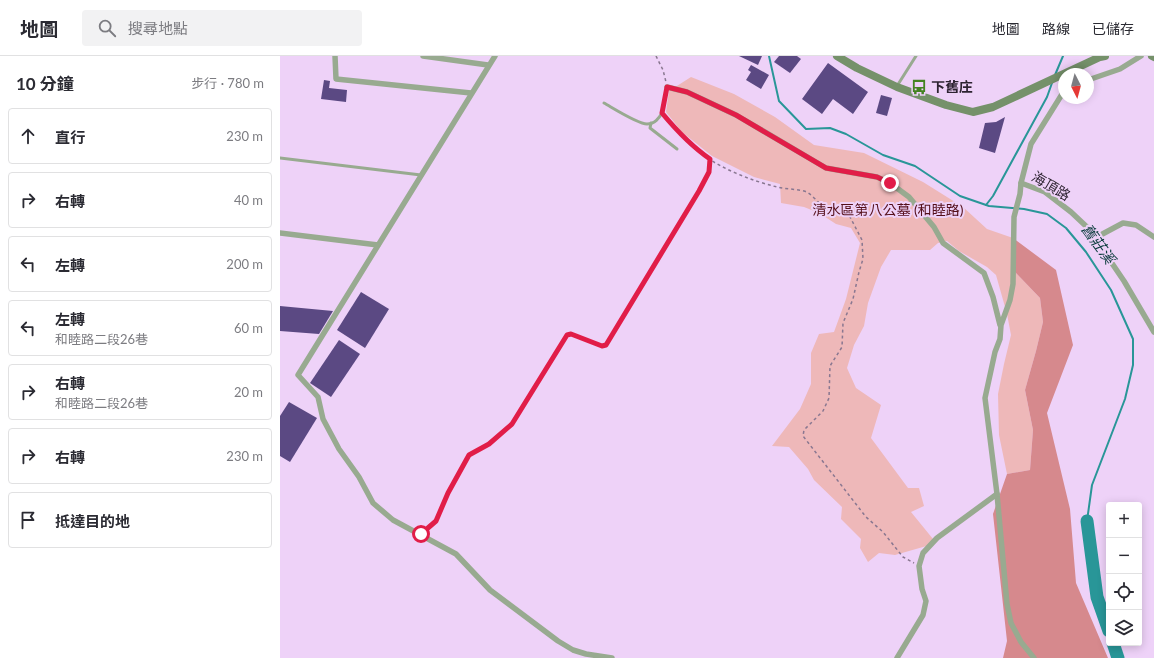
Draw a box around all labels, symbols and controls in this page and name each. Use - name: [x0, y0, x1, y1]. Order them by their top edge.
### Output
- search box: [82, 10, 362, 46]
- text: 地圖: [20, 17, 58, 40]
- icon: search: [96, 17, 118, 39]
- text: 搜尋地點: [128, 19, 188, 37]
- text: 地圖: [992, 20, 1020, 37]
- text: 路線: [1042, 20, 1070, 37]
- text: 已儲存: [1092, 20, 1134, 37]
- north arrow: [1058, 68, 1094, 104]
- text: 10 分鐘: [16, 73, 74, 94]
- text: 步行 · 780 m: [191, 75, 264, 91]
- bus stop icon: 下舊庄: [910, 78, 928, 96]
- place label: 下舊庄: [931, 78, 973, 95]
- icon: ahead: [17, 125, 39, 147]
- text: 直行: [55, 128, 85, 146]
- text: 230 m: [226, 128, 263, 144]
- street label: 海頂路: [1029, 167, 1074, 204]
- route end: [881, 174, 899, 192]
- icon: right: [17, 189, 39, 211]
- text: 右轉: [55, 192, 85, 210]
- text: 40 m: [234, 192, 263, 208]
- park label: 清水區第八公墓 (和睦路): [812, 201, 964, 218]
- water label: 舊莊溪: [1078, 220, 1120, 269]
- icon: left: [17, 253, 39, 275]
- text: 左轉: [55, 256, 85, 274]
- text: 200 m: [226, 256, 263, 272]
- text: 左轉: [55, 310, 85, 328]
- icon: left: [17, 317, 39, 339]
- text: 60 m: [234, 320, 263, 336]
- text: 和睦路二段26巷: [55, 331, 148, 347]
- text: 右轉: [55, 374, 85, 392]
- icon: right: [17, 381, 39, 403]
- text: 20 m: [234, 384, 263, 400]
- text: 和睦路二段26巷: [55, 395, 148, 411]
- icon: right: [17, 445, 39, 467]
- text: 右轉: [55, 448, 85, 466]
- text: 230 m: [226, 448, 263, 464]
- map controls: [1106, 502, 1142, 646]
- button: +: [1106, 502, 1142, 538]
- icon: arrive: [17, 509, 39, 531]
- text: 抵達目的地: [55, 512, 130, 530]
- route start: [412, 525, 430, 543]
- button: −: [1106, 538, 1142, 574]
- button: locate: [1106, 574, 1142, 610]
- button: layers: [1106, 610, 1142, 646]

